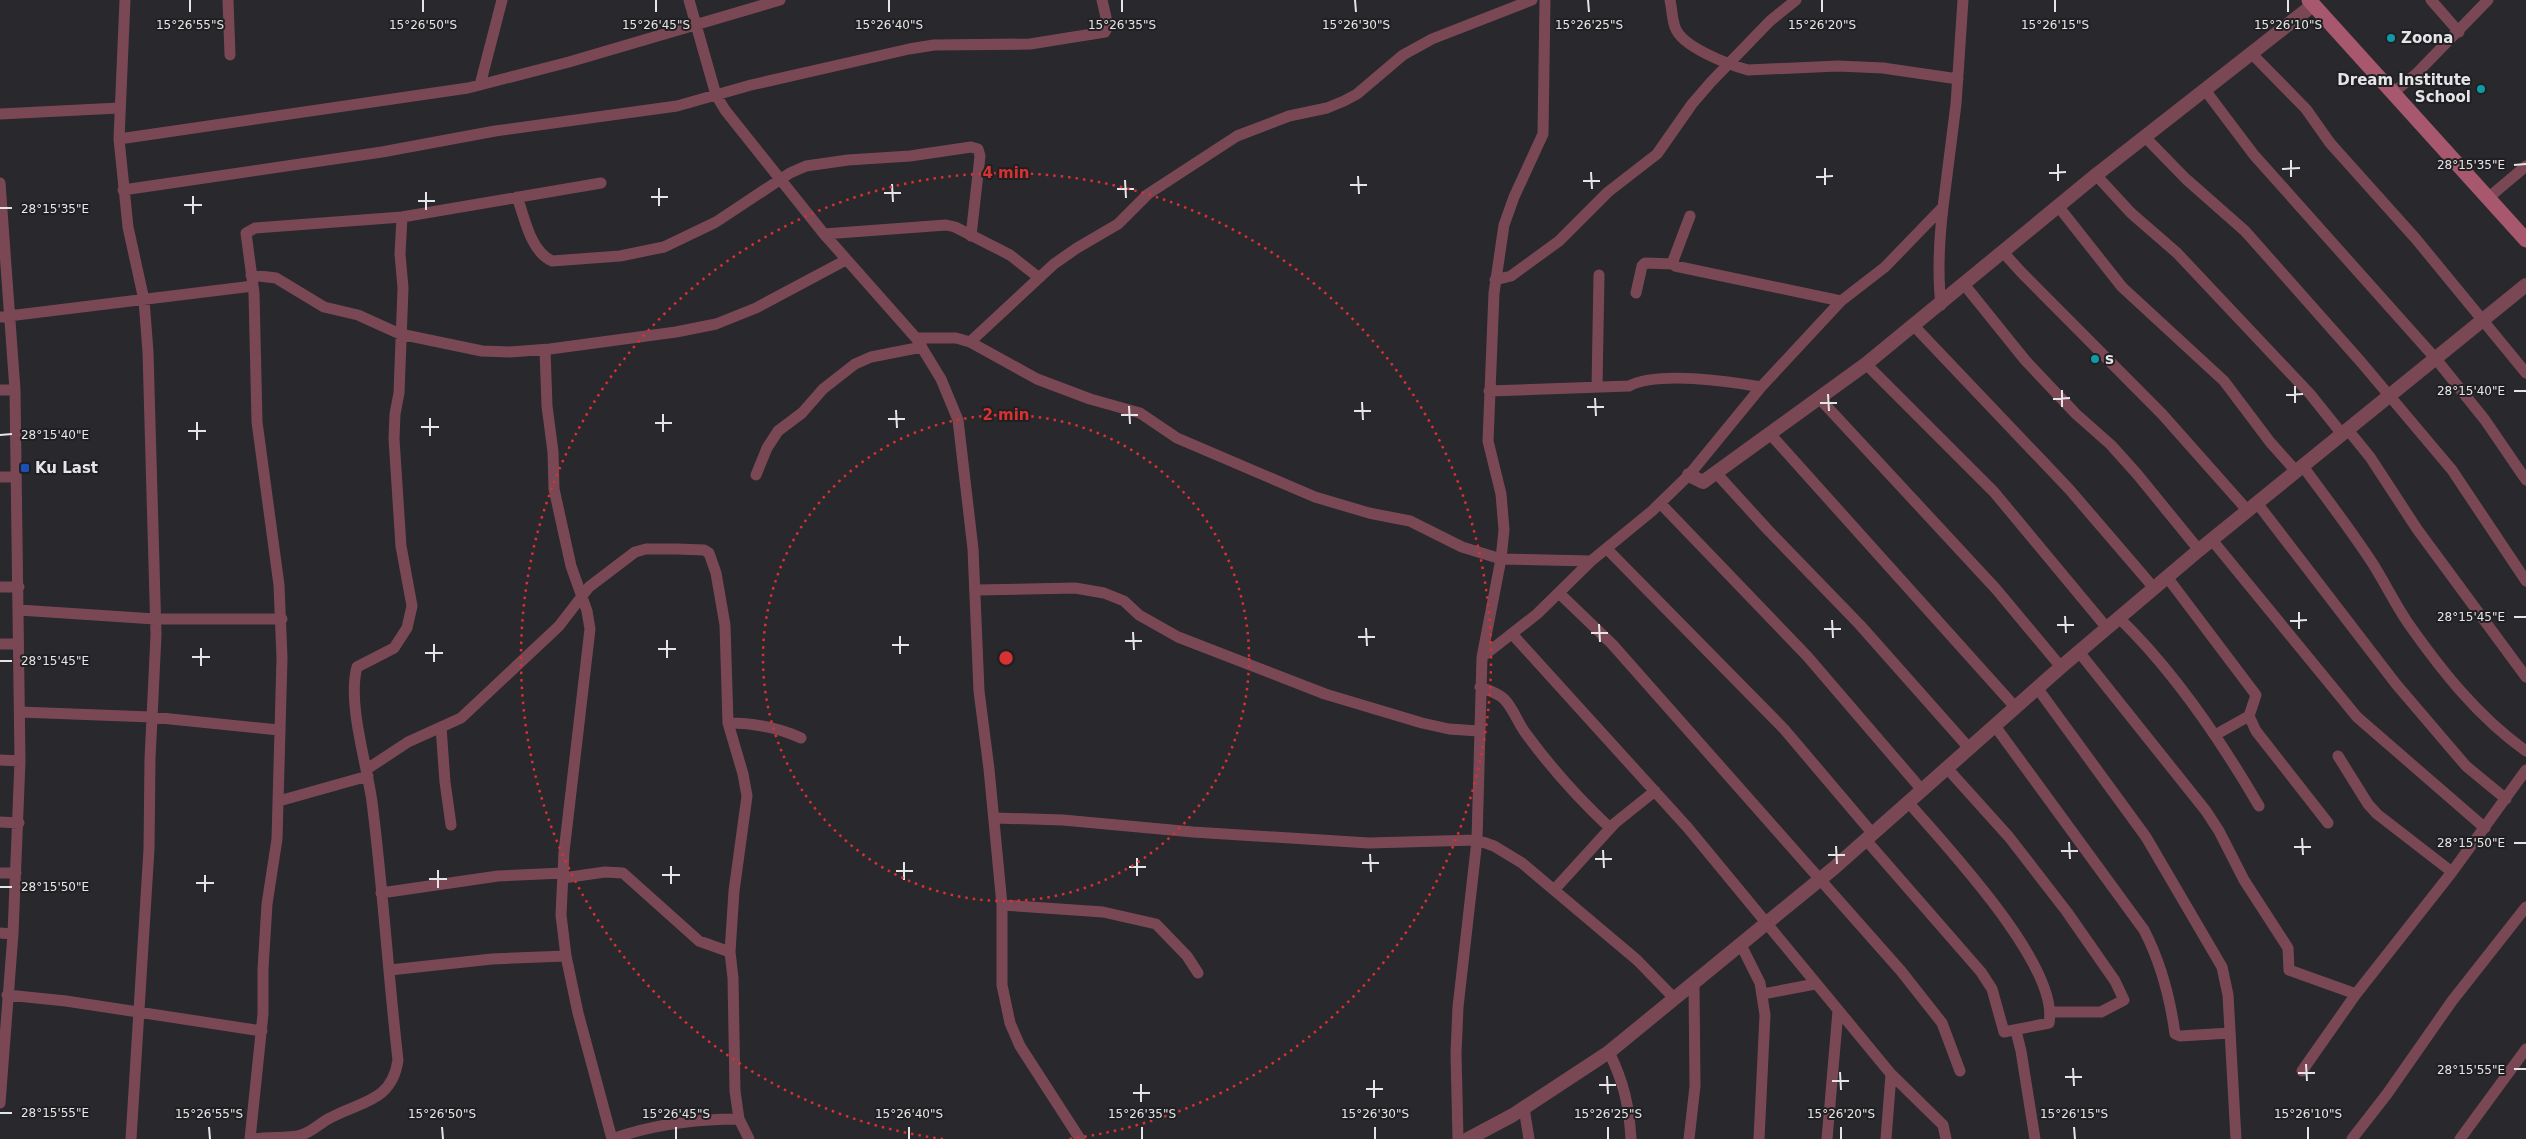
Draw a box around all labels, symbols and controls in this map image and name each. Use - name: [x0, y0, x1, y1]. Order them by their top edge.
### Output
- text: 15°26'55"S: [156, 18, 224, 32]
- text: 15°26'50"S: [389, 18, 457, 32]
- text: 15°26'45"S: [622, 18, 690, 32]
- text: 15°26'40"S: [855, 18, 923, 32]
- text: 15°26'35"S: [1088, 18, 1156, 32]
- text: 15°26'30"S: [1322, 18, 1390, 32]
- text: 15°26'25"S: [1555, 18, 1623, 32]
- text: 15°26'20"S: [1788, 18, 1856, 32]
- text: 15°26'15"S: [2021, 18, 2089, 32]
- text: 15°26'10"S: [2254, 18, 2322, 32]
- place label: Zoona: [2401, 29, 2453, 47]
- marker: Zoona: [2385, 32, 2397, 44]
- place label: Dream Institute School: [2337, 71, 2471, 106]
- marker: Dream Institute School: [2475, 83, 2487, 95]
- text: 28°15'35"E: [2437, 158, 2505, 172]
- text: 4 min: [982, 164, 1030, 182]
- text: 28°15'35"E: [21, 202, 89, 216]
- place label: s: [2105, 350, 2114, 368]
- marker: s: [2089, 353, 2101, 365]
- text: 28°15'40"E: [2437, 384, 2505, 398]
- text: 2 min: [982, 406, 1030, 424]
- text: 28°15'40"E: [21, 428, 89, 442]
- place label: Ku Last: [35, 459, 98, 477]
- marker: Ku Last: [19, 462, 31, 474]
- text: 28°15'45"E: [2437, 610, 2505, 624]
- centre of rings: [997, 649, 1015, 667]
- text: 28°15'45"E: [21, 654, 89, 668]
- text: 28°15'50"E: [2437, 836, 2505, 850]
- text: 28°15'50"E: [21, 880, 89, 894]
- text: 28°15'55"E: [2437, 1063, 2505, 1077]
- text: 28°15'55"E: [21, 1106, 89, 1120]
- text: 15°26'55"S: [175, 1107, 243, 1121]
- text: 15°26'50"S: [408, 1107, 476, 1121]
- text: 15°26'45"S: [642, 1107, 710, 1121]
- text: 15°26'40"S: [875, 1107, 943, 1121]
- text: 15°26'35"S: [1108, 1107, 1176, 1121]
- text: 15°26'30"S: [1341, 1107, 1409, 1121]
- text: 15°26'25"S: [1574, 1107, 1642, 1121]
- text: 15°26'20"S: [1807, 1107, 1875, 1121]
- text: 15°26'15"S: [2040, 1107, 2108, 1121]
- text: 15°26'10"S: [2274, 1107, 2342, 1121]

